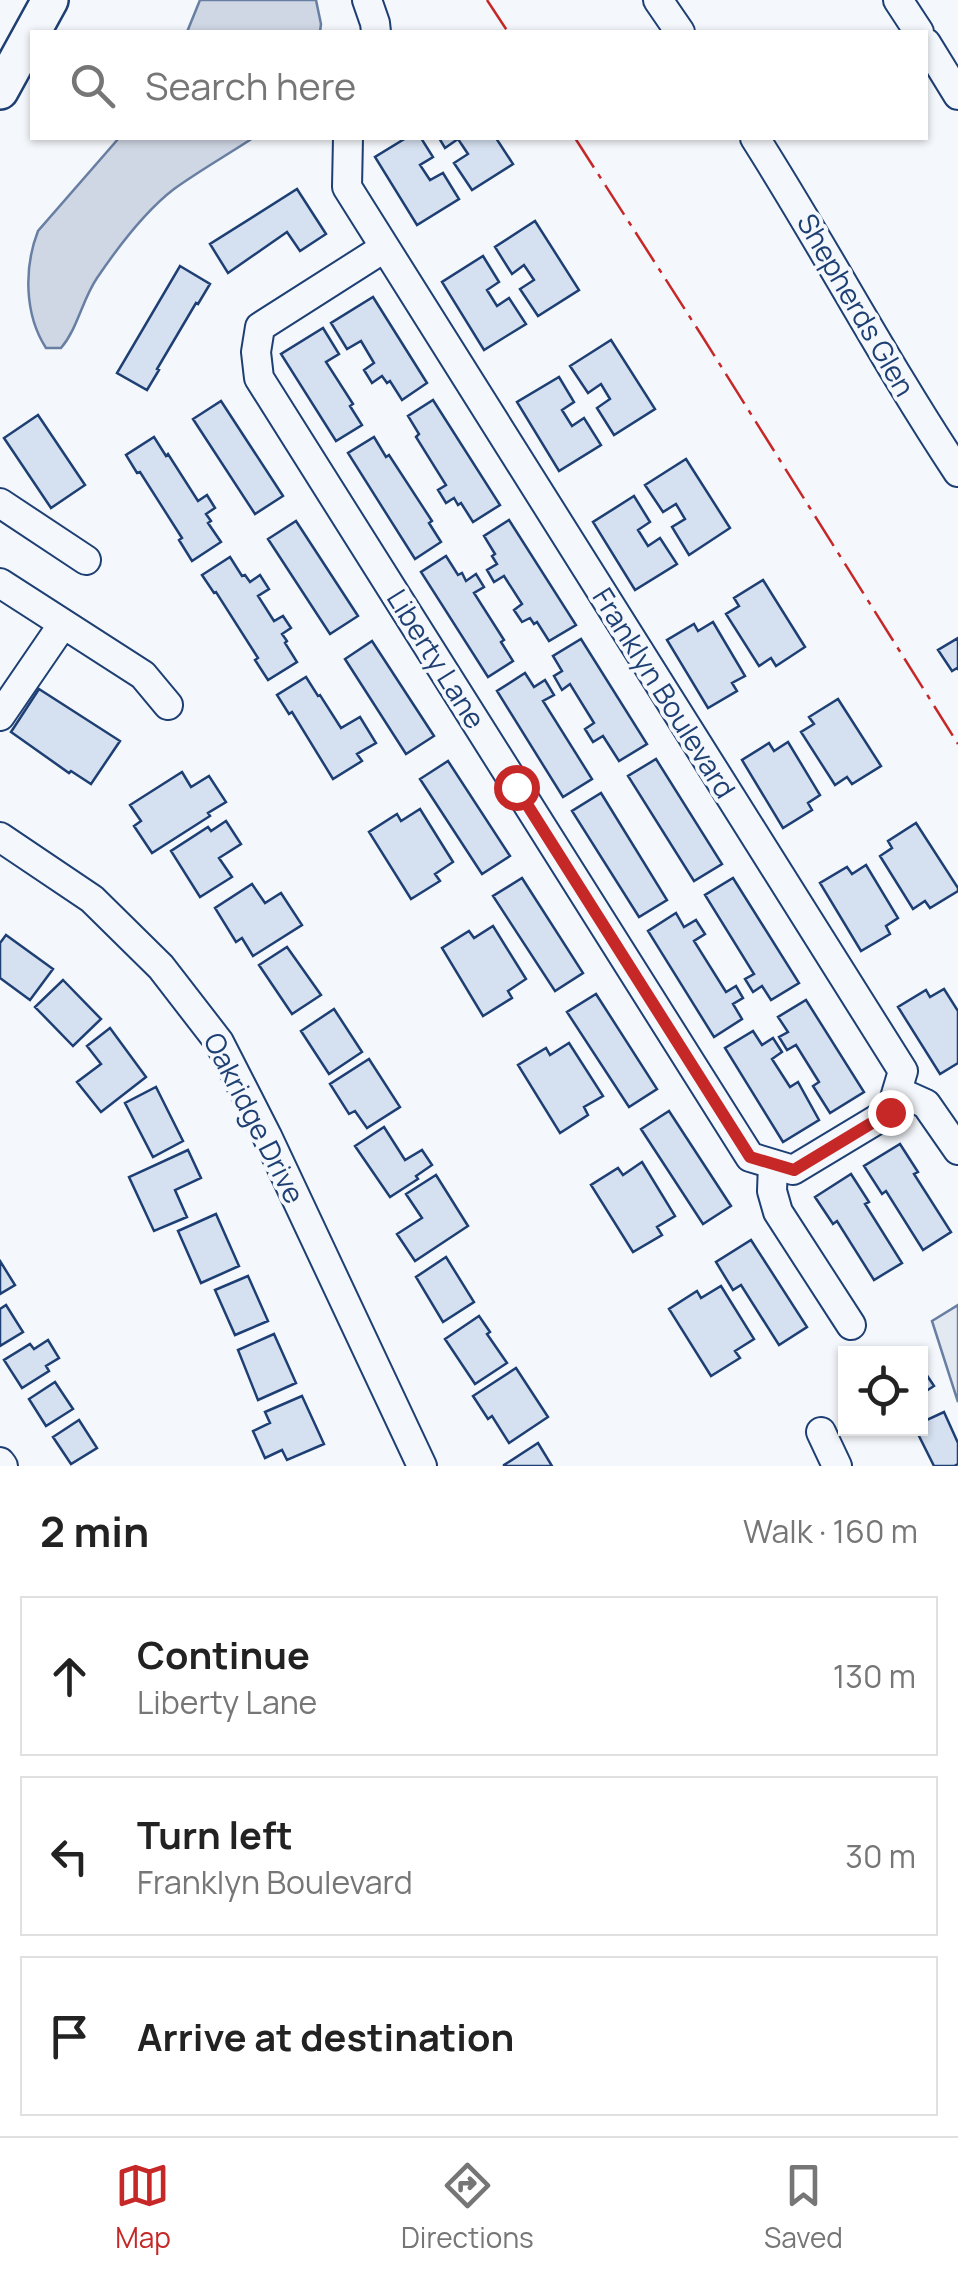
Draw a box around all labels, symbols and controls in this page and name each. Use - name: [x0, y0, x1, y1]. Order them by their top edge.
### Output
- search box: [30, 30, 928, 140]
- icon: search: [65, 58, 120, 113]
- text: Search here: [145, 59, 356, 111]
- street label: Shepherds Glen: [789, 206, 925, 403]
- street label: Franklyn Boulevard: [585, 580, 745, 805]
- street label: Liberty Lane: [379, 581, 495, 735]
- route start: [494, 765, 540, 811]
- street label: Oakridge Drive: [196, 1026, 314, 1209]
- route end: [868, 1090, 914, 1136]
- map controls: [838, 1346, 928, 1436]
- button: locate: [838, 1346, 928, 1436]
- text: 2 min: [40, 1502, 149, 1560]
- text: Walk · 160 m: [743, 1509, 918, 1553]
- text: Continue: [137, 1628, 310, 1680]
- icon: ahead: [42, 1649, 97, 1704]
- text: 130 m: [833, 1654, 916, 1698]
- text: Liberty Lane: [137, 1680, 317, 1724]
- text: Turn left: [137, 1808, 293, 1860]
- icon: left: [42, 1829, 97, 1884]
- text: 30 m: [845, 1834, 916, 1878]
- text: Franklyn Boulevard: [137, 1860, 413, 1904]
- icon: arrive: [42, 2009, 97, 2064]
- text: Arrive at destination: [137, 2010, 514, 2062]
- tab: Map: [115, 2158, 171, 2256]
- tab: Directions: [401, 2158, 534, 2256]
- tab: Saved: [764, 2158, 843, 2256]

